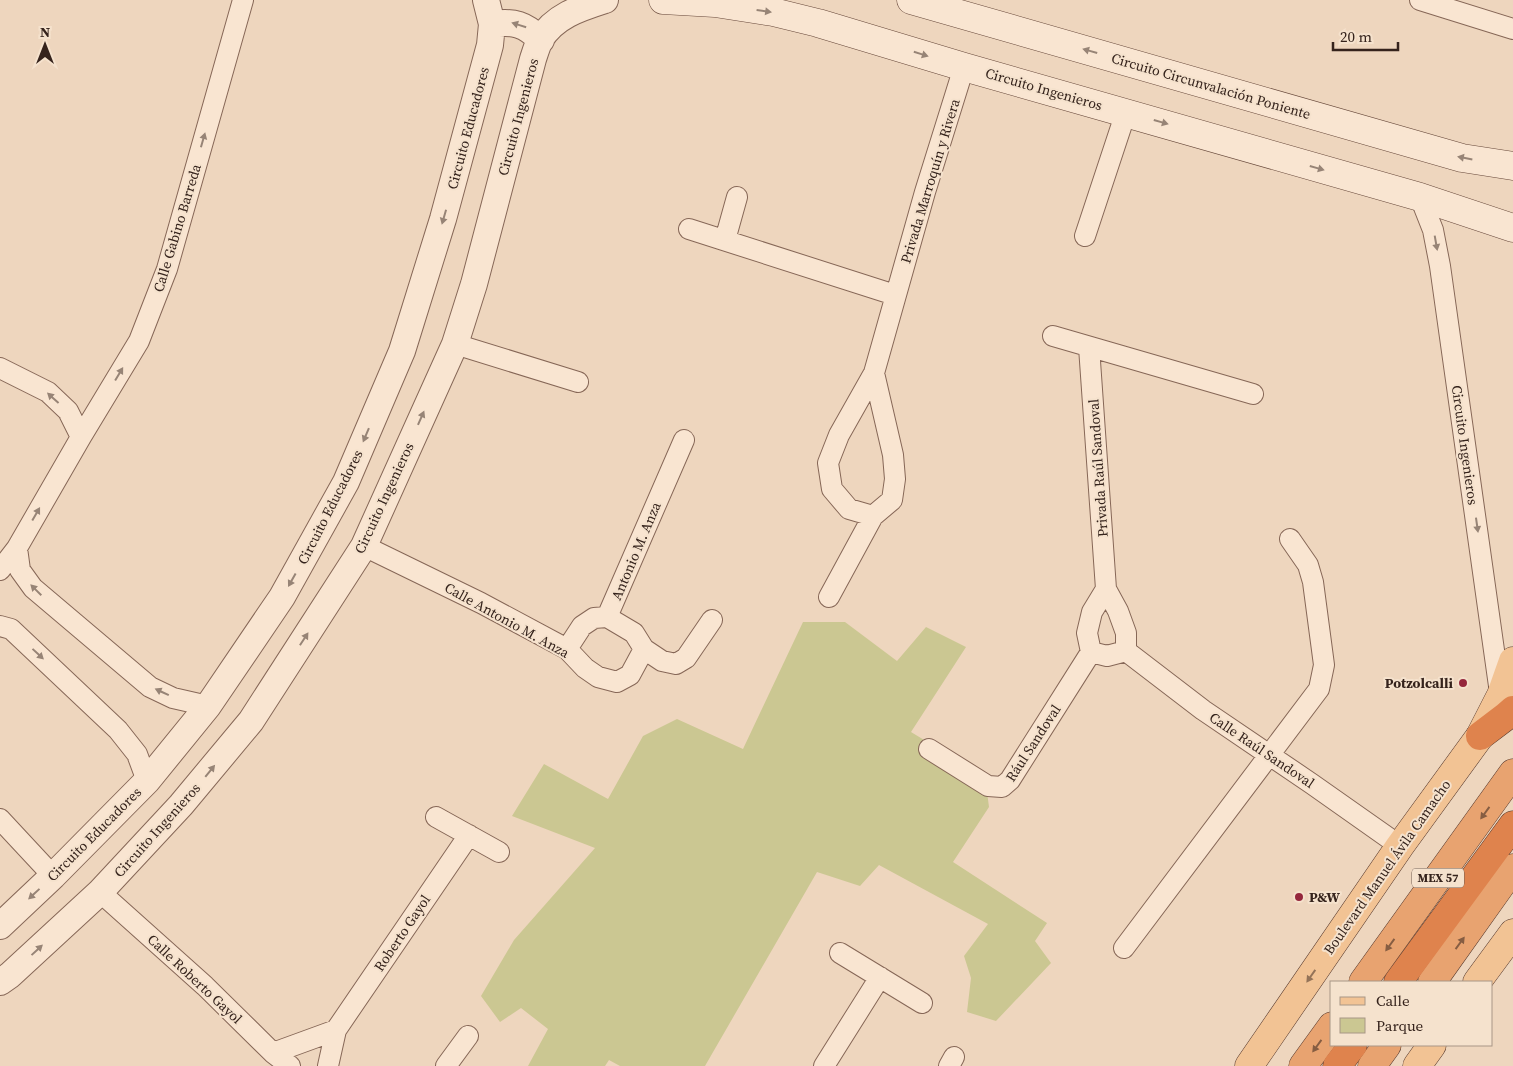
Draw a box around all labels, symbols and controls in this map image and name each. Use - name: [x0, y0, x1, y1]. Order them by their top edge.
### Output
- one-way arrow: [756, 7, 772, 15]
- north arrow: [20, 20, 70, 70]
- scale bar: [1333, 20, 1398, 52]
- one-way arrow: [511, 21, 526, 29]
- text: N: [40, 22, 50, 42]
- text: 20 m: [1340, 26, 1372, 47]
- one-way arrow: [1082, 47, 1097, 55]
- street label: Circuito Circunvalación Poniente: [1109, 48, 1313, 124]
- one-way arrow: [913, 50, 928, 58]
- street label: Circuito Ingenieros: [493, 56, 543, 178]
- street label: Circuito Ingenieros: [983, 63, 1105, 115]
- street label: Circuito Educadores: [442, 64, 494, 192]
- street label: Privada Marroquín y Rivera: [895, 95, 965, 266]
- one-way arrow: [1153, 119, 1168, 127]
- one-way arrow: [200, 133, 208, 148]
- one-way arrow: [1456, 154, 1472, 162]
- street label: Calle Gabino Barreda: [148, 161, 206, 294]
- one-way arrow: [1310, 164, 1325, 172]
- one-way arrow: [439, 209, 447, 224]
- one-way arrow: [1432, 235, 1440, 251]
- one-way arrow: [114, 368, 123, 381]
- street label: Circuito Ingenieros: [1447, 384, 1483, 506]
- one-way arrow: [47, 392, 60, 403]
- street label: Privada Raúl Sandoval: [1083, 398, 1113, 538]
- one-way arrow: [417, 411, 426, 426]
- one-way arrow: [361, 428, 369, 443]
- street label: Circuito Ingenieros: [349, 439, 419, 557]
- street label: Circuito Educadores: [292, 446, 368, 568]
- street label: Antonio M. Anza: [606, 498, 666, 603]
- one-way arrow: [32, 507, 40, 522]
- one-way arrow: [1473, 517, 1481, 533]
- one-way arrow: [287, 573, 296, 587]
- street label: Calle Antonio M. Anza: [441, 577, 574, 663]
- one-way arrow: [30, 584, 42, 596]
- one-way arrow: [299, 632, 309, 645]
- one-way arrow: [32, 648, 44, 660]
- place label: Potzolcalli: [1385, 673, 1454, 693]
- marker: Potzolcalli: [1457, 677, 1469, 689]
- one-way arrow: [154, 688, 169, 697]
- street label: Rául Sandoval: [1001, 701, 1065, 785]
- street label: Calle Raúl Sandoval: [1205, 707, 1319, 793]
- one-way arrow: [205, 764, 216, 777]
- street label: Boulevard Manuel Ávila Camacho: [1319, 775, 1455, 958]
- street label: Circuito Ingenieros: [109, 778, 205, 882]
- street label: Circuito Educadores: [42, 782, 146, 886]
- one-way arrow: [1479, 806, 1490, 819]
- road number: MEX 57: [1412, 868, 1464, 888]
- place label: P&W: [1309, 887, 1340, 907]
- one-way arrow: [28, 888, 40, 900]
- street label: Roberto Gayol: [369, 891, 435, 975]
- marker: P&W: [1293, 891, 1305, 903]
- street label: Calle Roberto Gayol: [143, 930, 247, 1028]
- one-way arrow: [1455, 936, 1465, 949]
- one-way arrow: [1385, 938, 1395, 952]
- one-way arrow: [30, 945, 43, 956]
- one-way arrow: [1306, 970, 1316, 983]
- legend: [1330, 981, 1493, 1046]
- text: Calle: [1376, 990, 1410, 1011]
- text: Parque: [1376, 1015, 1424, 1036]
- one-way arrow: [1312, 1039, 1323, 1052]

